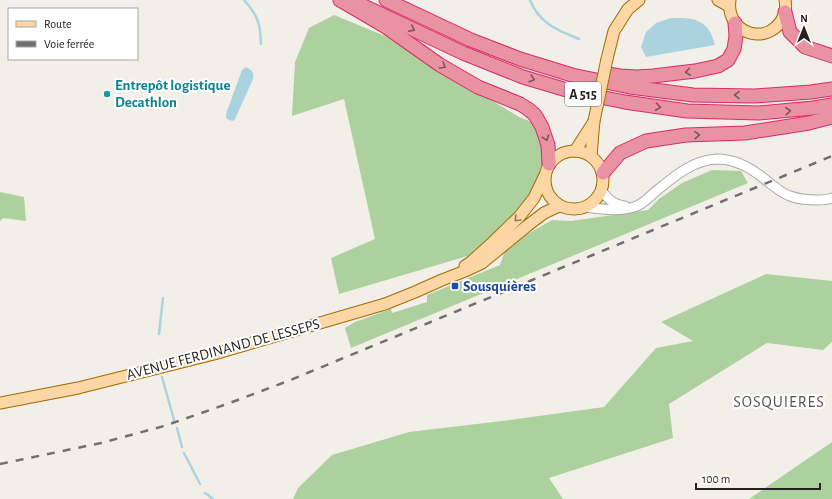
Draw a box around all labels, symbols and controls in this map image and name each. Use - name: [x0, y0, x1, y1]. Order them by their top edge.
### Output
- legend: [8, 8, 138, 60]
- north arrow: [784, 8, 824, 48]
- text: N: [800, 13, 808, 24]
- text: Route: [44, 18, 71, 30]
- one-way arrow: [407, 24, 415, 32]
- text: Voie ferrée: [44, 38, 94, 50]
- one-way arrow: [439, 62, 446, 69]
- one-way arrow: [685, 67, 691, 76]
- one-way arrow: [528, 74, 535, 83]
- place label: Entrepôt logistique Decathlon: [115, 78, 231, 110]
- road number: A 515: [565, 82, 601, 106]
- marker: Entrepôt logistique Decathlon: [102, 89, 112, 99]
- one-way arrow: [734, 91, 740, 100]
- one-way arrow: [655, 102, 661, 111]
- one-way arrow: [785, 106, 791, 115]
- one-way arrow: [694, 131, 700, 139]
- one-way arrow: [541, 135, 550, 142]
- one-way arrow: [515, 214, 522, 221]
- place label: Sousquières: [463, 279, 536, 294]
- marker: Sousquières: [450, 281, 460, 291]
- street label: AVENUE FERDINAND DE LESSEPS: [125, 316, 321, 383]
- district label: SOSQUIERES: [733, 394, 825, 411]
- scale bar: [696, 465, 820, 491]
- text: 100 m: [702, 473, 730, 485]

